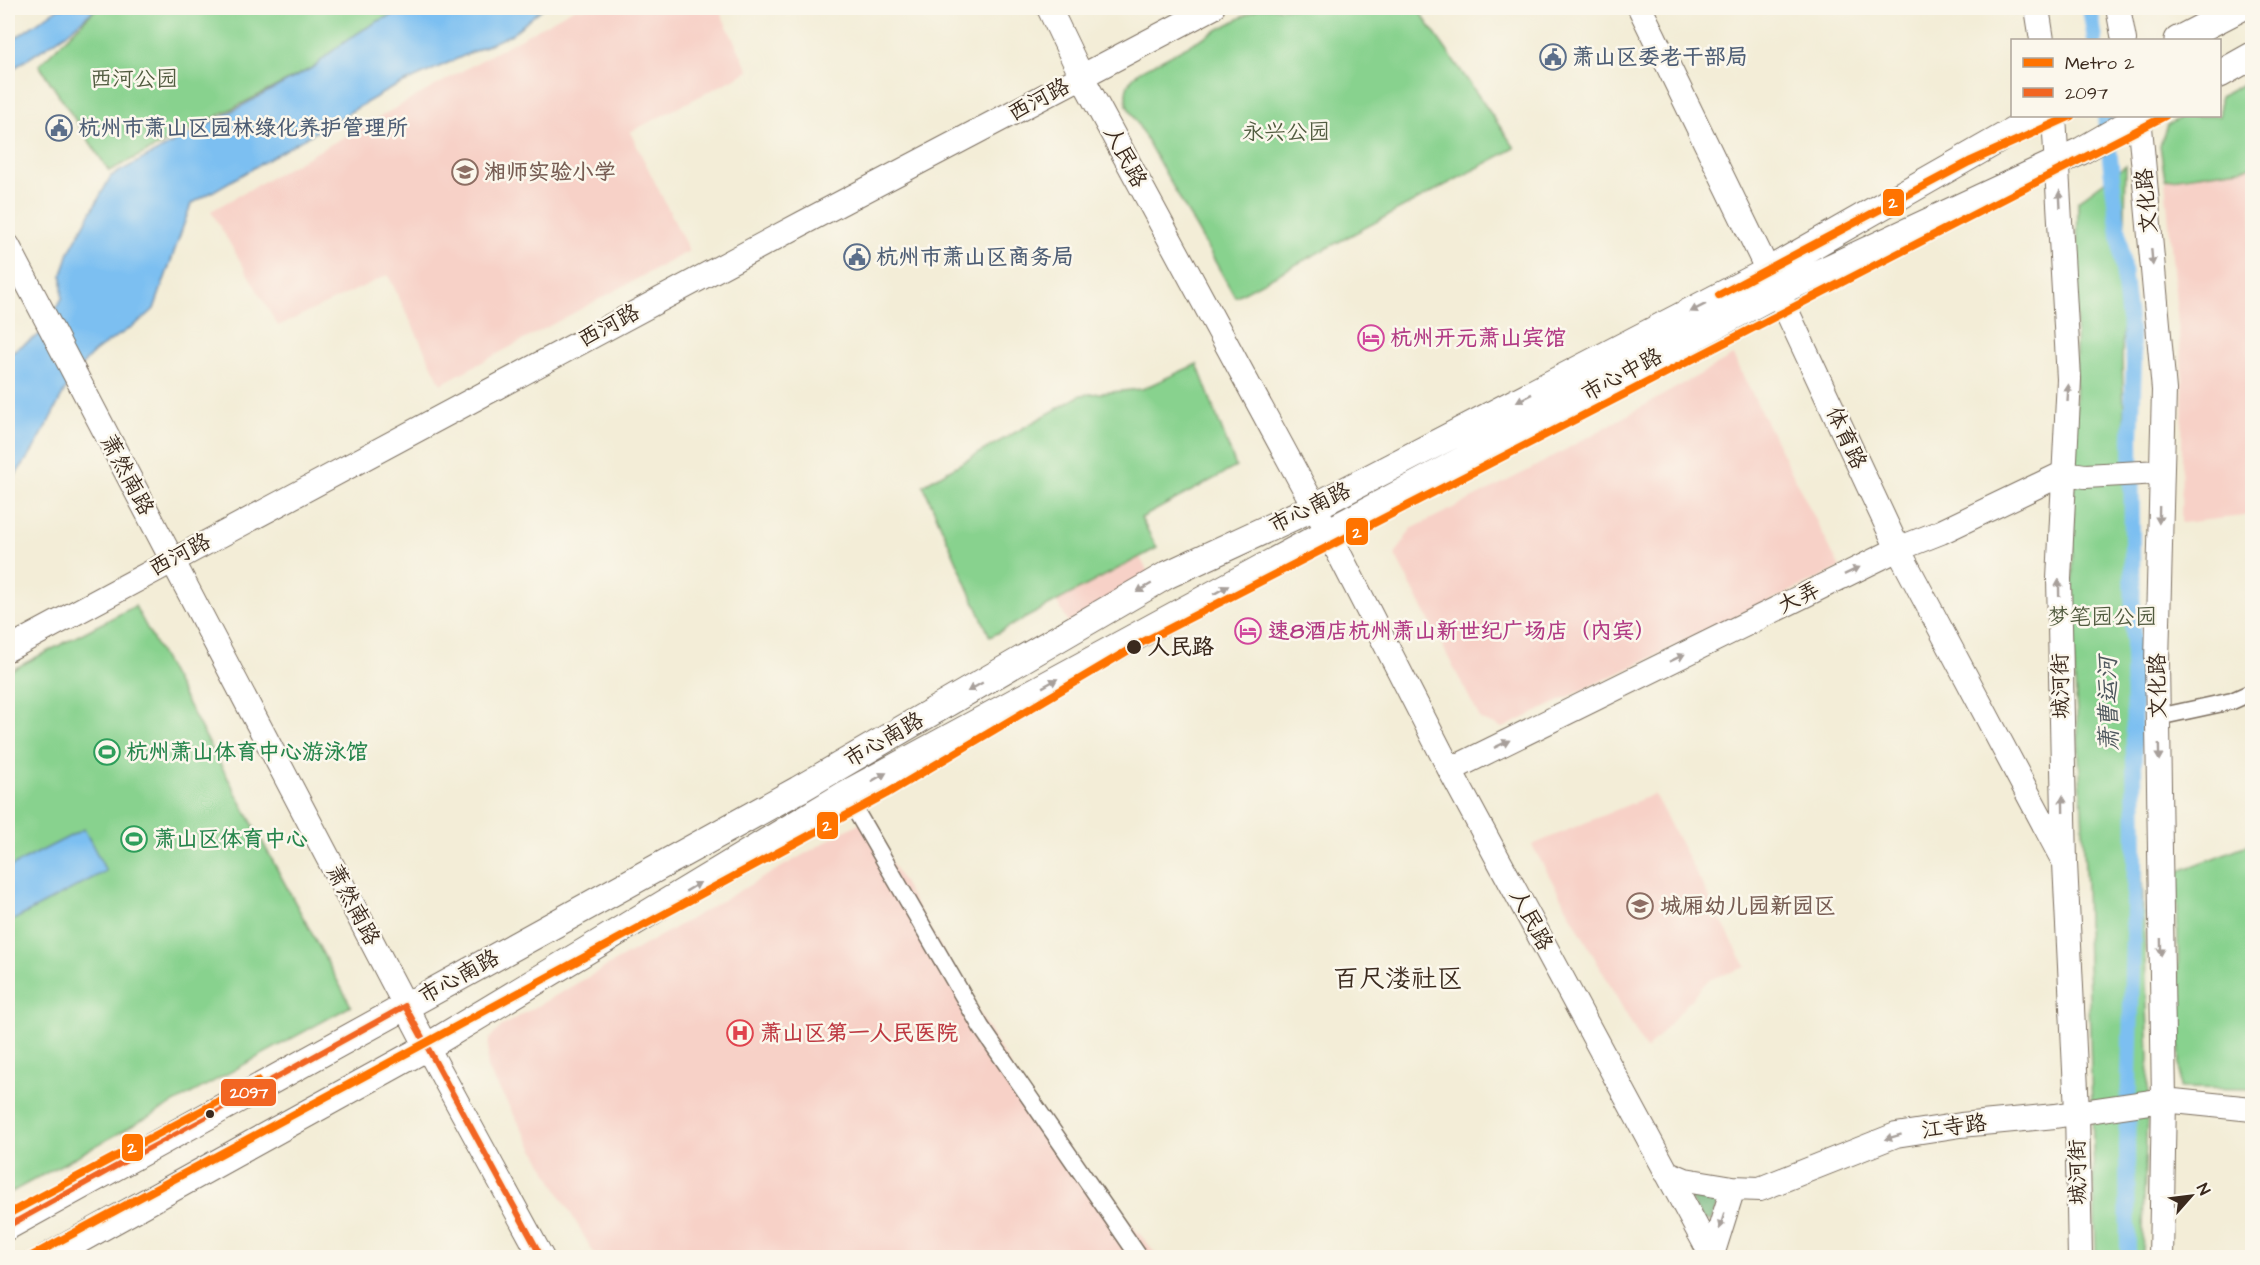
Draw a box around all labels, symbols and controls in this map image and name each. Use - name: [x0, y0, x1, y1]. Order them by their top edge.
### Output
- legend: [2011, 39, 2221, 117]
- public building icon: 萧山区委老干部局: [1538, 42, 1568, 72]
- place label: 萧山区委老干部局: [1572, 42, 1748, 73]
- text: Metro 2: [2065, 51, 2135, 76]
- park label: 西河公园: [90, 64, 178, 95]
- street label: 西河路: [1003, 71, 1075, 129]
- text: 2097: [2065, 81, 2108, 106]
- public building icon: 杭州市萧山区园林绿化养护管理所: [44, 113, 74, 143]
- place label: 杭州市萧山区园林绿化养护管理所: [78, 113, 408, 144]
- park label: 永兴公园: [1242, 117, 1330, 148]
- street label: 人民路: [1096, 121, 1154, 193]
- school or university icon: 湘师实验小学: [450, 157, 480, 187]
- place label: 湘师实验小学: [484, 157, 616, 188]
- street label: 文化路: [2129, 167, 2165, 235]
- line badge: 2: [1882, 188, 1905, 217]
- one-way arrow: [2056, 189, 2065, 208]
- text: 2: [1887, 192, 1898, 214]
- public building icon: 杭州市萧山区商务局: [842, 242, 872, 272]
- place label: 杭州市萧山区商务局: [876, 242, 1074, 273]
- one-way arrow: [2147, 248, 2157, 267]
- street label: 西河路: [573, 297, 645, 355]
- one-way arrow: [1689, 303, 1706, 313]
- hotel icon: 杭州开元萧山宾馆: [1356, 323, 1386, 353]
- place label: 杭州开元萧山宾馆: [1390, 323, 1566, 354]
- street label: 市心中路: [1576, 341, 1668, 409]
- one-way arrow: [2063, 384, 2072, 403]
- one-way arrow: [1516, 393, 1533, 402]
- street label: 体育路: [1818, 402, 1874, 474]
- street label: 萧然南路: [93, 429, 161, 521]
- street label: 市心南路: [1264, 475, 1356, 541]
- one-way arrow: [2154, 505, 2164, 524]
- line badge: 2: [1345, 517, 1369, 546]
- text: 2: [1351, 522, 1362, 544]
- street label: 西河路: [144, 526, 216, 584]
- one-way arrow: [1843, 567, 1860, 576]
- street label: 大弄: [1772, 574, 1826, 622]
- one-way arrow: [2055, 579, 2064, 598]
- one-way arrow: [1135, 583, 1152, 593]
- one-way arrow: [1213, 585, 1230, 595]
- park label: 梦笔园公园: [2047, 602, 2157, 633]
- hotel icon: 速8酒店杭州萧山新世纪广场店（内宾）: [1233, 616, 1263, 646]
- place label: 速8酒店杭州萧山新世纪广场店（内宾）: [1268, 616, 1656, 647]
- place label: 人民路: [1148, 632, 1214, 663]
- marker: 人民路: [1125, 638, 1143, 656]
- water label: 萧曹运河: [2091, 652, 2127, 752]
- one-way arrow: [1668, 653, 1686, 663]
- street label: 城河街: [2045, 653, 2077, 719]
- street label: 文化路: [2142, 653, 2174, 719]
- one-way arrow: [1042, 678, 1059, 688]
- one-way arrow: [967, 681, 983, 692]
- street label: 市心南路: [838, 705, 930, 775]
- sports icon: 杭州萧山体育中心游泳馆: [92, 737, 122, 767]
- place label: 杭州萧山体育中心游泳馆: [126, 737, 368, 768]
- one-way arrow: [1494, 739, 1511, 749]
- one-way arrow: [2154, 742, 2163, 761]
- one-way arrow: [870, 772, 887, 782]
- one-way arrow: [2059, 795, 2068, 814]
- line badge: 2: [816, 811, 839, 840]
- text: 2: [821, 815, 832, 837]
- sports icon: 萧山区体育中心: [119, 824, 149, 854]
- place label: 萧山区体育中心: [154, 824, 308, 855]
- street label: 萧然南路: [319, 859, 387, 951]
- one-way arrow: [685, 881, 701, 892]
- street label: 人民路: [1502, 884, 1560, 956]
- school or university icon: 城厢幼儿园新园区: [1625, 891, 1655, 921]
- place label: 城厢幼儿园新园区: [1660, 891, 1836, 922]
- one-way arrow: [2157, 937, 2166, 956]
- street label: 市心南路: [413, 942, 505, 1012]
- district label: 百尺溇社区: [1333, 961, 1463, 997]
- hospital icon: 萧山区第一人民医院: [725, 1018, 755, 1048]
- place label: 萧山区第一人民医院: [760, 1018, 958, 1049]
- line badge: 2097: [220, 1078, 277, 1107]
- text: 2097: [229, 1082, 268, 1104]
- unlabelled marker: [204, 1108, 216, 1120]
- street label: 江寺路: [1919, 1108, 1989, 1146]
- line badge: 2: [121, 1133, 144, 1162]
- one-way arrow: [1884, 1133, 1902, 1142]
- text: 2: [126, 1137, 137, 1159]
- street label: 城河街: [2062, 1139, 2094, 1205]
- north arrow: [2161, 1166, 2221, 1226]
- text: N: [2191, 1180, 2215, 1199]
- one-way arrow: [1717, 1212, 1726, 1230]

